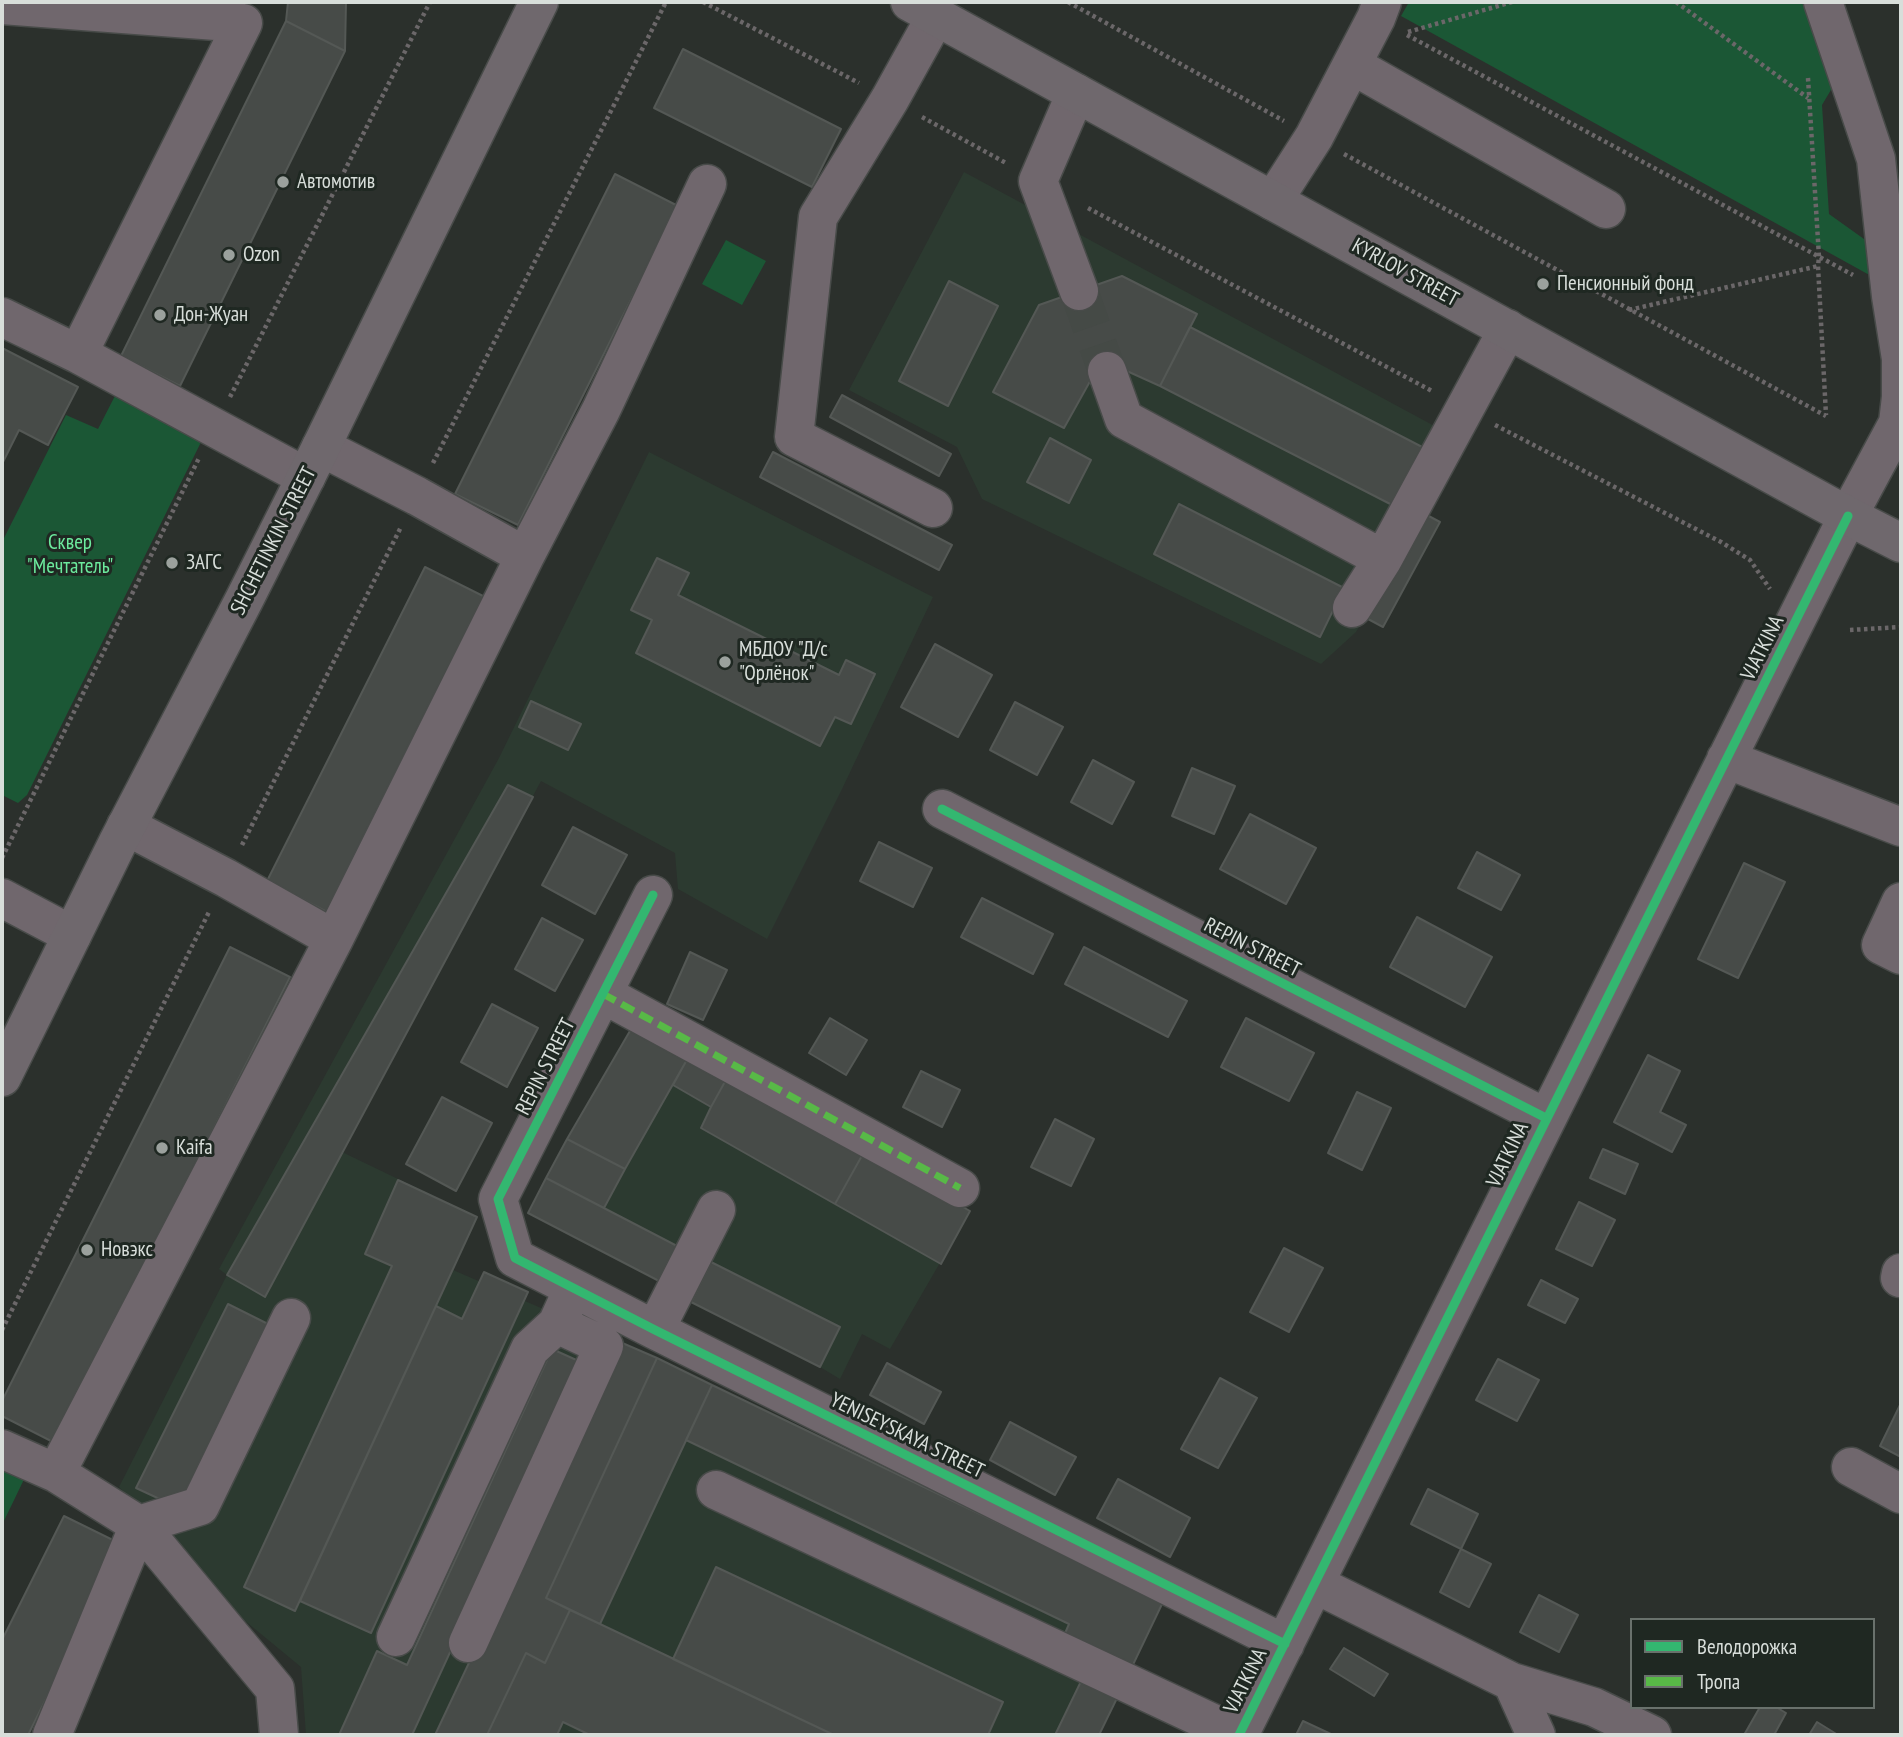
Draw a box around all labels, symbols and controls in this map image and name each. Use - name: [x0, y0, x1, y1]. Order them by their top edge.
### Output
- place label: Автомотив: [297, 169, 375, 195]
- marker: Автомотив: [275, 174, 291, 190]
- street label: KYRLOV STREET: [1347, 233, 1463, 313]
- place label: Ozon: [243, 242, 280, 268]
- marker: Ozon: [221, 247, 237, 263]
- place label: Пенсионный фонд: [1557, 271, 1694, 297]
- marker: Пенсионный фонд: [1535, 276, 1551, 292]
- place label: Дон-Жуан: [174, 302, 248, 328]
- marker: Дон-Жуан: [152, 307, 168, 323]
- street label: SHCHETINKIN STREET: [226, 463, 322, 619]
- park label: Сквер "Мечтатель": [27, 530, 113, 580]
- place label: ЗАГС: [186, 550, 222, 576]
- marker: ЗАГС: [164, 555, 180, 571]
- street label: VJATKINA: [1736, 611, 1790, 685]
- place label: МБДОУ "Д/с "Орлёнок": [739, 637, 828, 687]
- marker: МБДОУ "Д/с "Орлёнок": [717, 654, 733, 670]
- street label: REPIN STREET: [1199, 913, 1305, 983]
- street label: REPIN STREET: [511, 1014, 581, 1120]
- street label: VJATKINA: [1481, 1118, 1535, 1192]
- place label: Kaifa: [176, 1135, 213, 1161]
- marker: Kaifa: [154, 1140, 170, 1156]
- place label: Новэкс: [101, 1237, 153, 1263]
- marker: Новэкс: [79, 1242, 95, 1258]
- street label: YENISEYSKAYA STREET: [826, 1388, 988, 1484]
- legend: [1630, 1618, 1875, 1709]
- text: Велодорожка: [1697, 1633, 1797, 1660]
- street label: VJATKINA: [1219, 1644, 1273, 1718]
- text: Тропа: [1697, 1668, 1740, 1695]

